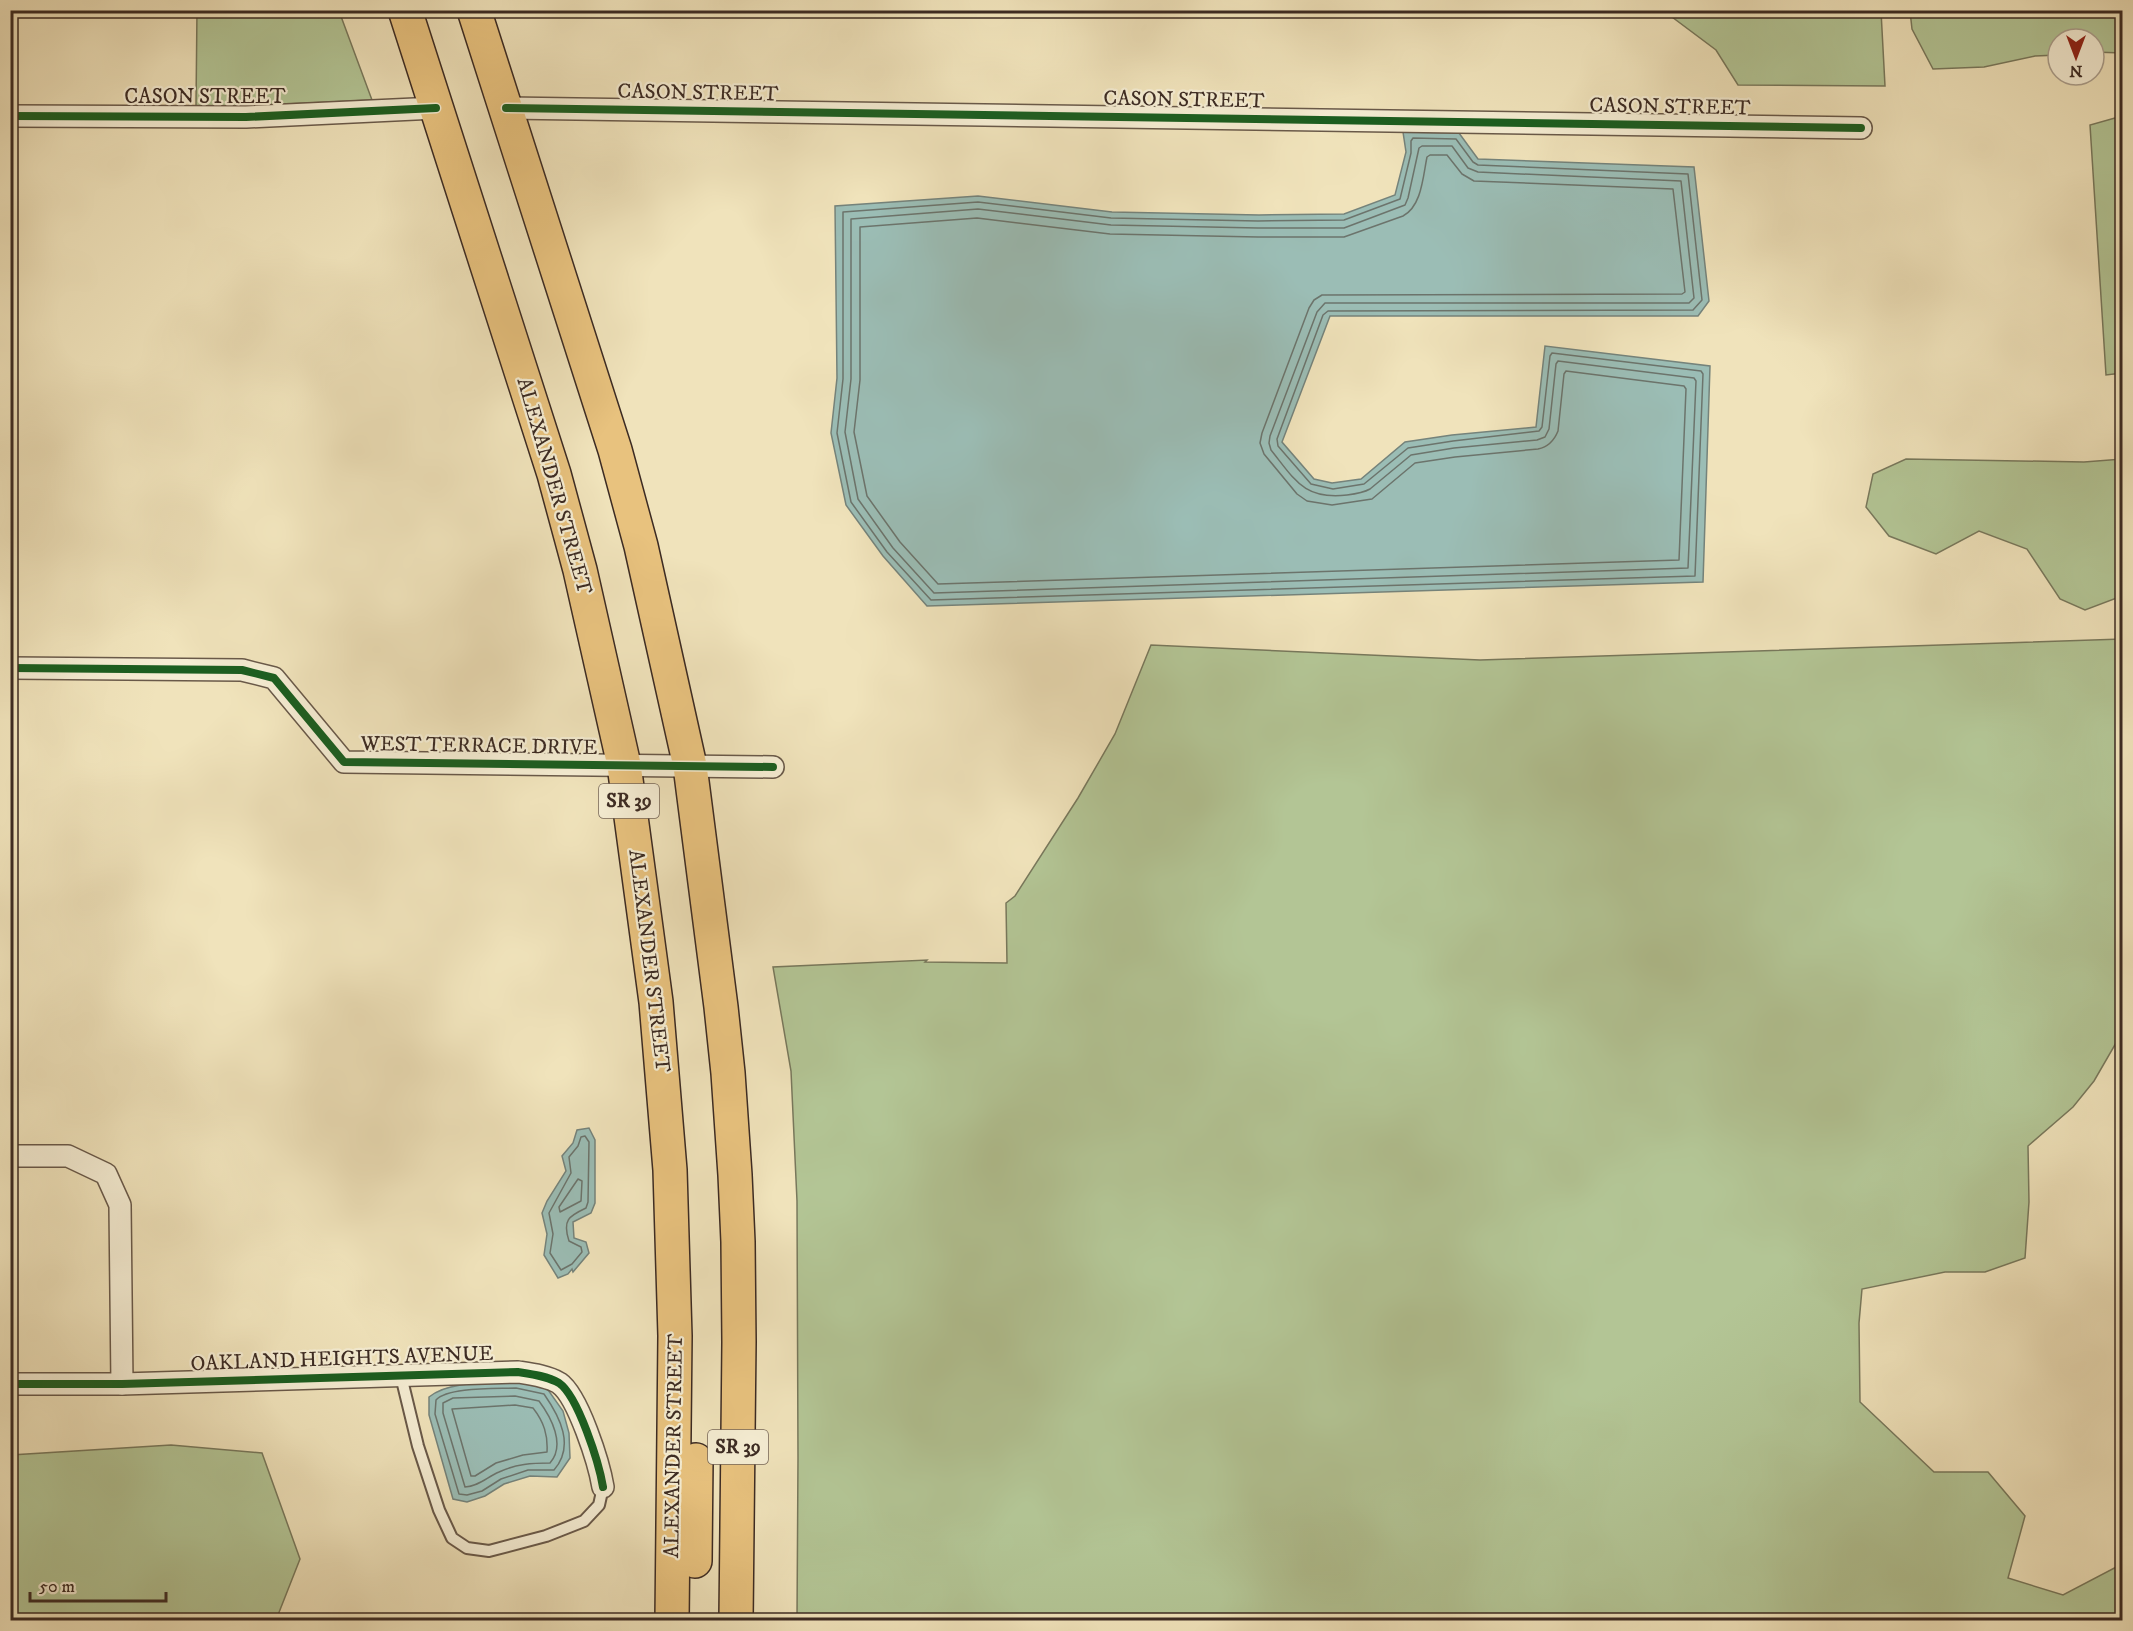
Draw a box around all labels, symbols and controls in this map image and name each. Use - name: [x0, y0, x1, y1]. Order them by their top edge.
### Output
- north arrow: [2046, 27, 2106, 87]
- text: N: [2069, 61, 2083, 81]
- street label: CASON STREET: [617, 79, 779, 107]
- street label: CASON STREET: [124, 84, 286, 110]
- street label: CASON STREET: [1103, 86, 1265, 114]
- street label: CASON STREET: [1589, 93, 1751, 121]
- street label: ALEXANDER STREET: [511, 375, 597, 598]
- street label: WEST TERRACE DRIVE: [359, 731, 598, 761]
- road number: SR 39: [599, 784, 659, 818]
- street label: ALEXANDER STREET: [622, 848, 676, 1074]
- street label: ALEXANDER STREET: [659, 1333, 689, 1558]
- street label: OAKLAND HEIGHTS AVENUE: [190, 1341, 494, 1377]
- road number: SR 39: [708, 1430, 768, 1464]
- scale bar: [30, 1565, 166, 1603]
- text: 50 m: [39, 1576, 75, 1598]

